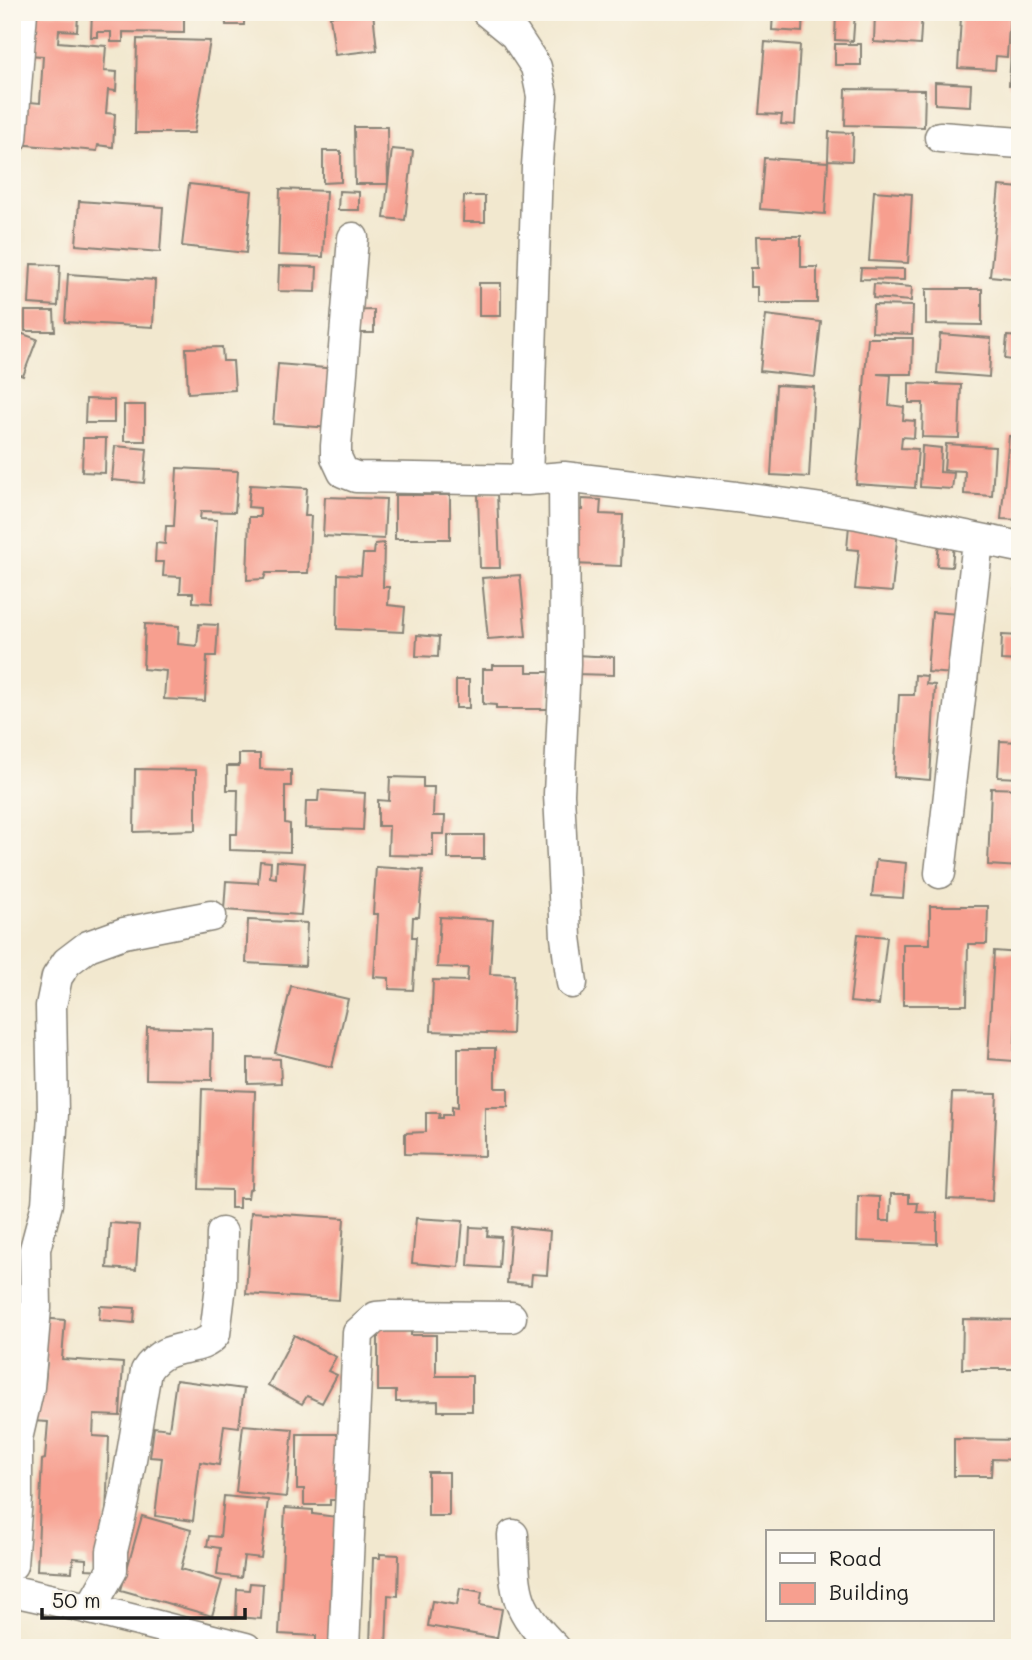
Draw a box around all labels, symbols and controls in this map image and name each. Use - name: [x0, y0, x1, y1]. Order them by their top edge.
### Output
- legend: [766, 1530, 993, 1622]
- text: Road: [829, 1544, 881, 1571]
- scale bar: [42, 1576, 245, 1620]
- text: Building: [829, 1578, 909, 1605]
- text: 50 m: [52, 1586, 101, 1613]

